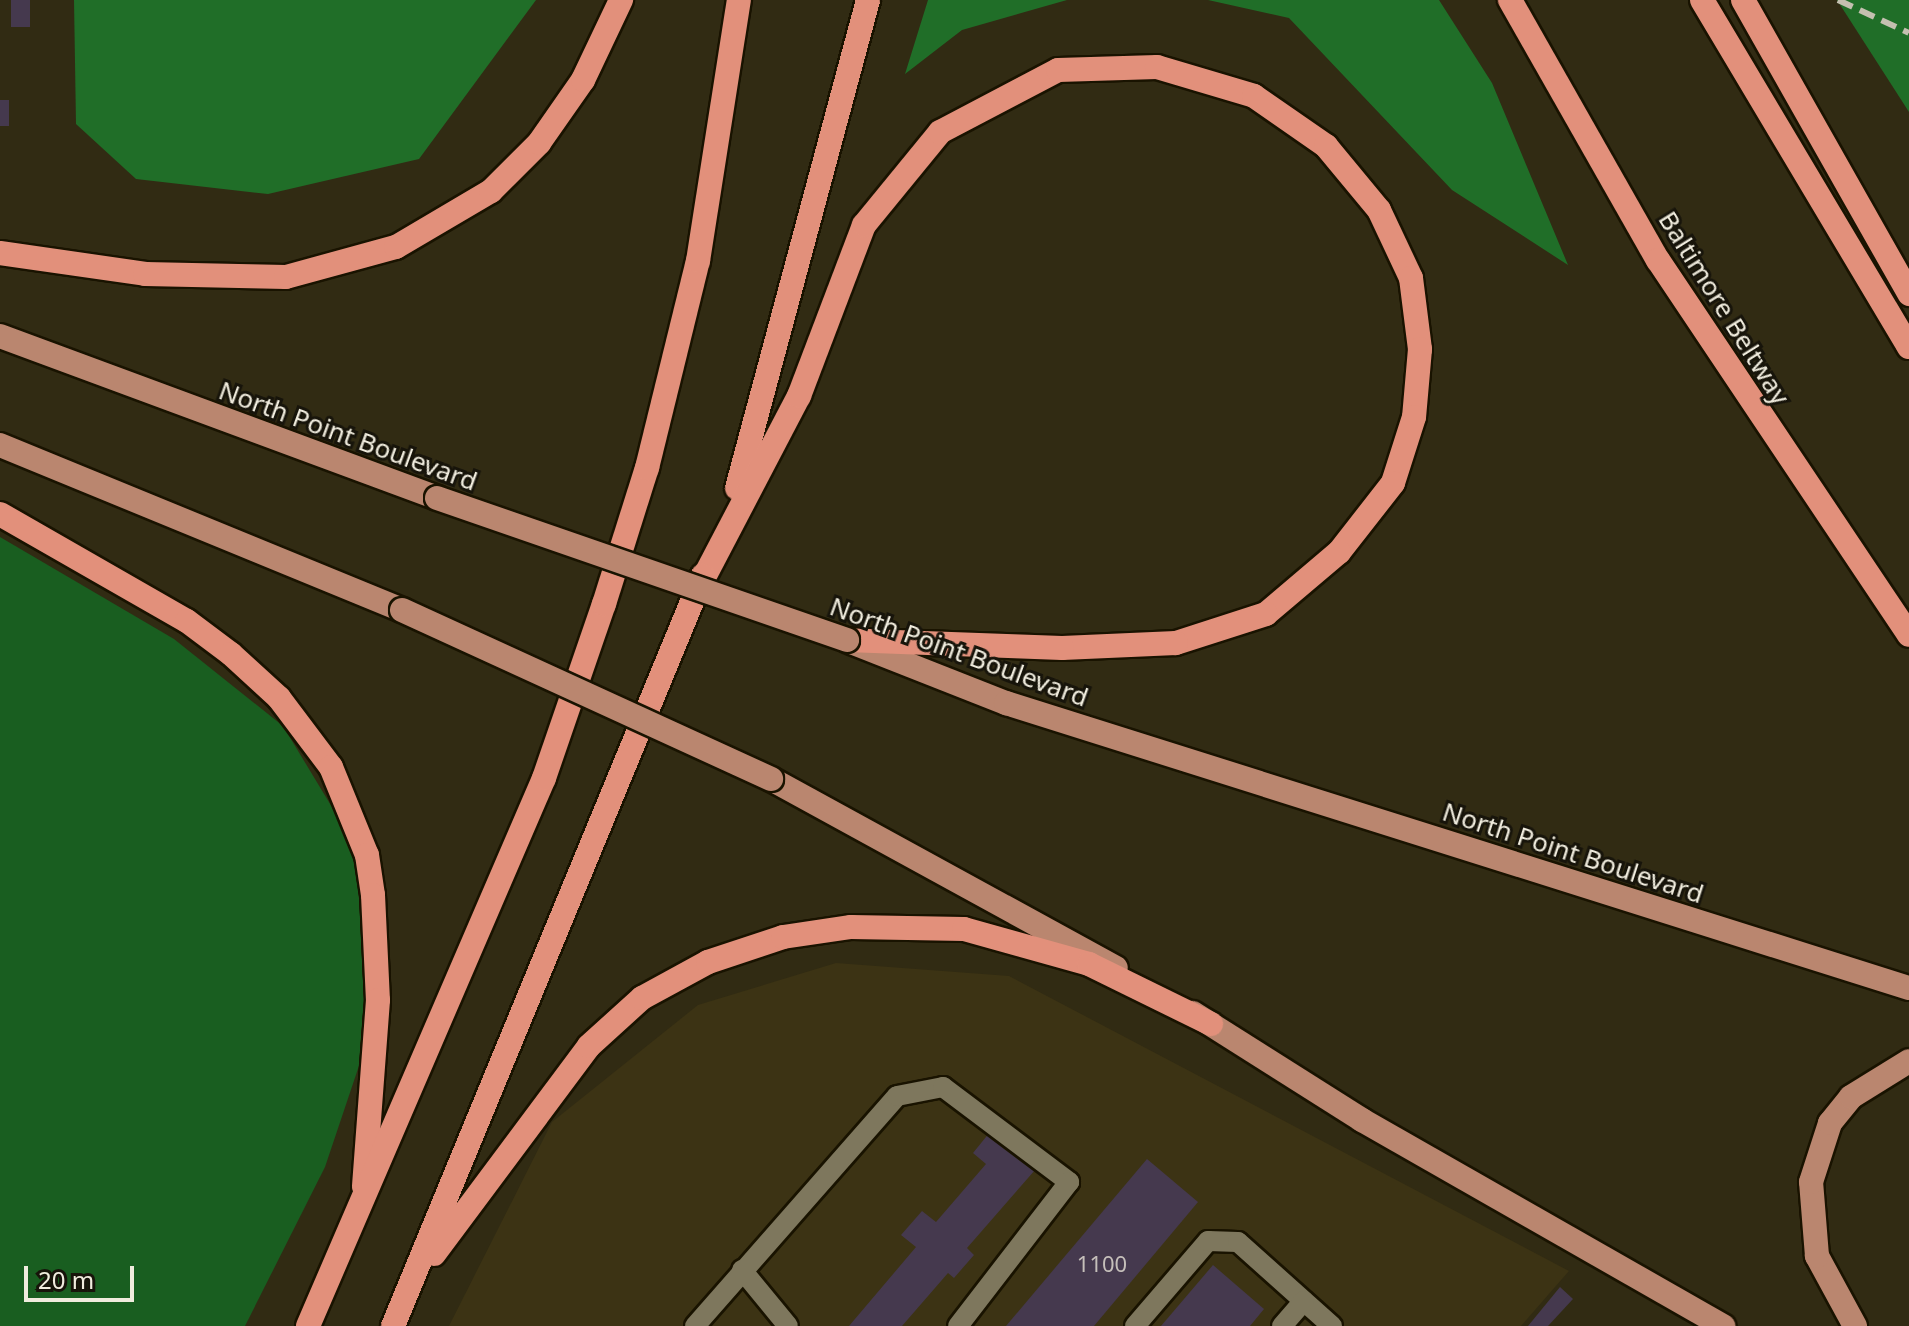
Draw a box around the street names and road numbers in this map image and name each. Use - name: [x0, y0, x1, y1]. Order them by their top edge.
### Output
- street label: Baltimore Beltway: [1652, 206, 1796, 410]
- street label: North Point Boulevard: [215, 375, 481, 497]
- street label: North Point Boulevard: [826, 591, 1092, 713]
- street label: North Point Boulevard: [1439, 796, 1707, 910]

